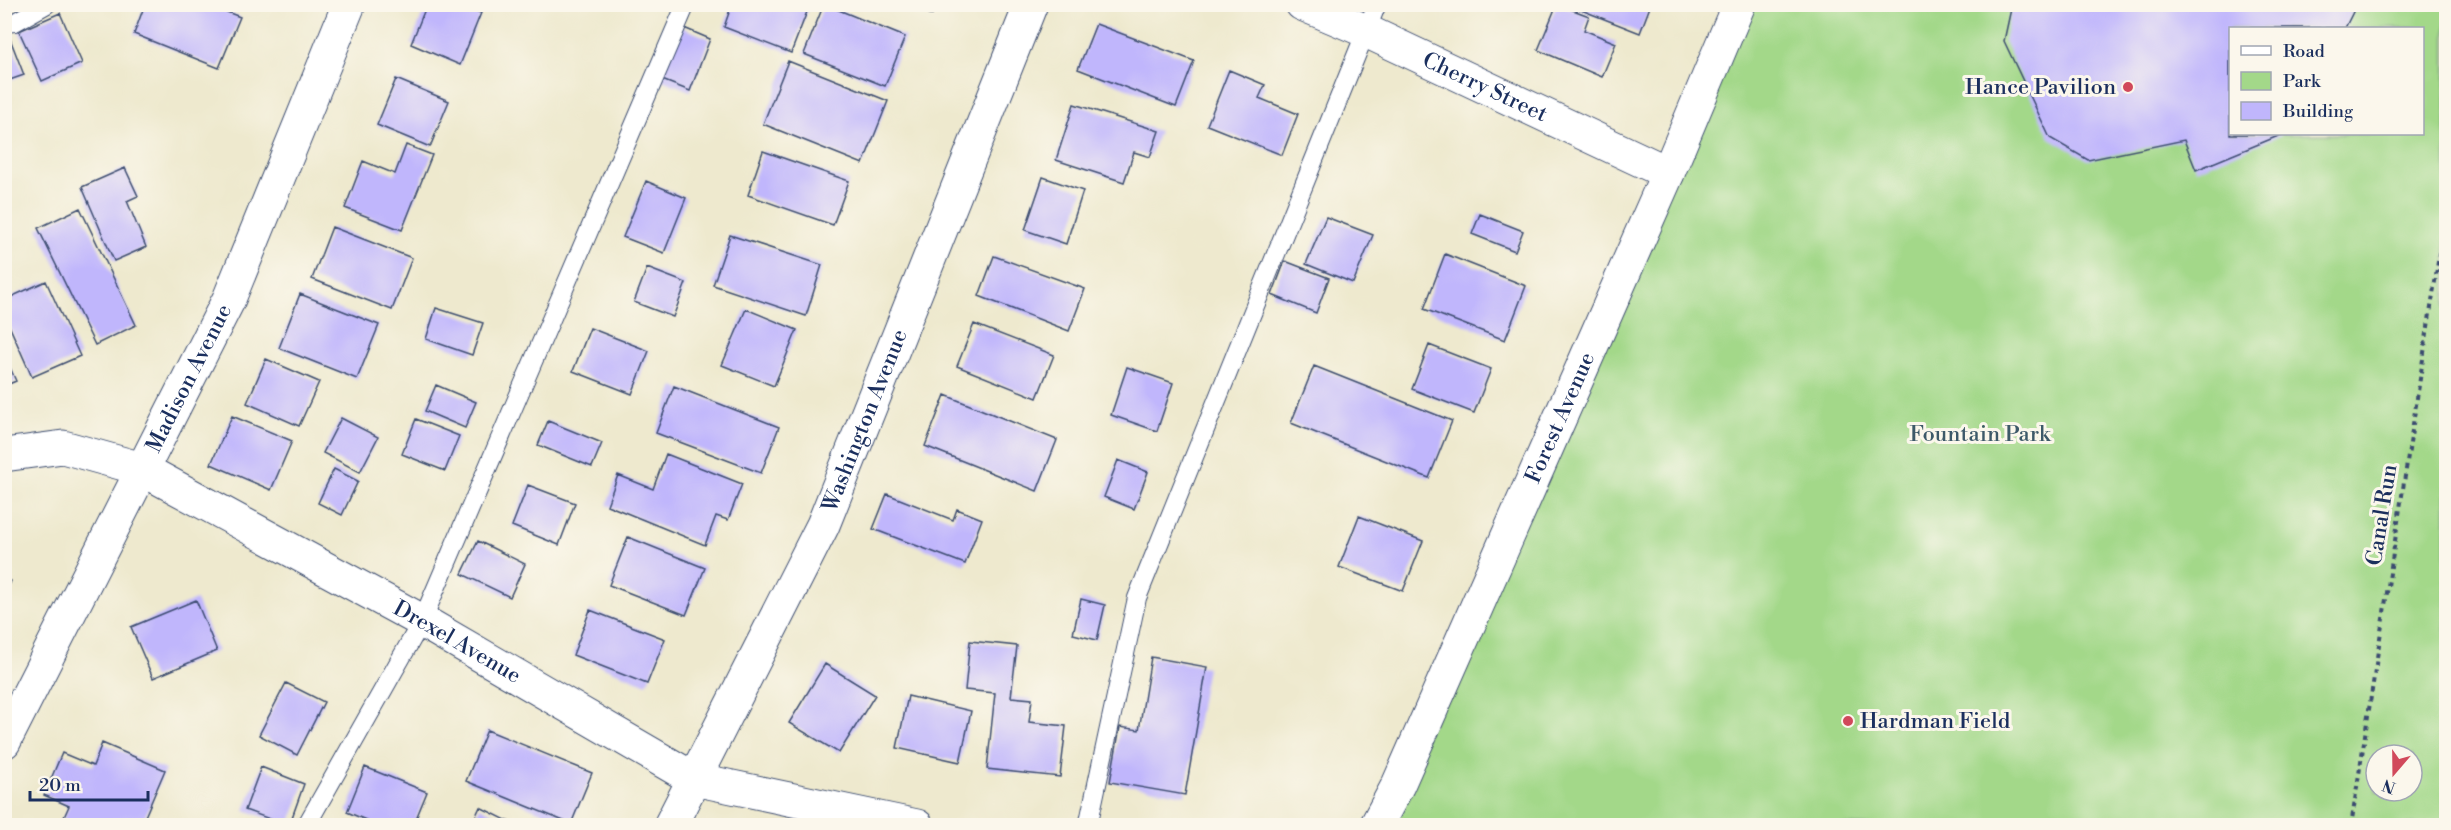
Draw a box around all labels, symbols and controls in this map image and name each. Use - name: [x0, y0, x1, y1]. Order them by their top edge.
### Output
- legend: [2229, 27, 2424, 135]
- text: Road: [2283, 40, 2326, 63]
- street label: Cherry Street: [1418, 46, 1552, 128]
- text: Park: [2283, 70, 2322, 93]
- place label: Hance Pavilion: [1965, 74, 2116, 101]
- marker: Hance Pavilion: [2121, 80, 2135, 94]
- text: Building: [2282, 100, 2354, 123]
- street label: Madison Avenue: [140, 300, 238, 457]
- street label: Washington Avenue: [816, 325, 913, 517]
- street label: Forest Avenue: [1519, 348, 1601, 487]
- park label: Fountain Park: [1910, 421, 2052, 448]
- street label: Canal Run: [2361, 462, 2403, 568]
- street label: Drexel Avenue: [389, 595, 526, 689]
- place label: Hardman Field: [1860, 708, 2011, 735]
- marker: Hardman Field: [1841, 714, 1855, 728]
- north arrow: [2364, 743, 2424, 803]
- scale bar: [30, 764, 148, 802]
- text: 20 m: [39, 774, 81, 797]
- text: N: [2380, 774, 2399, 798]

